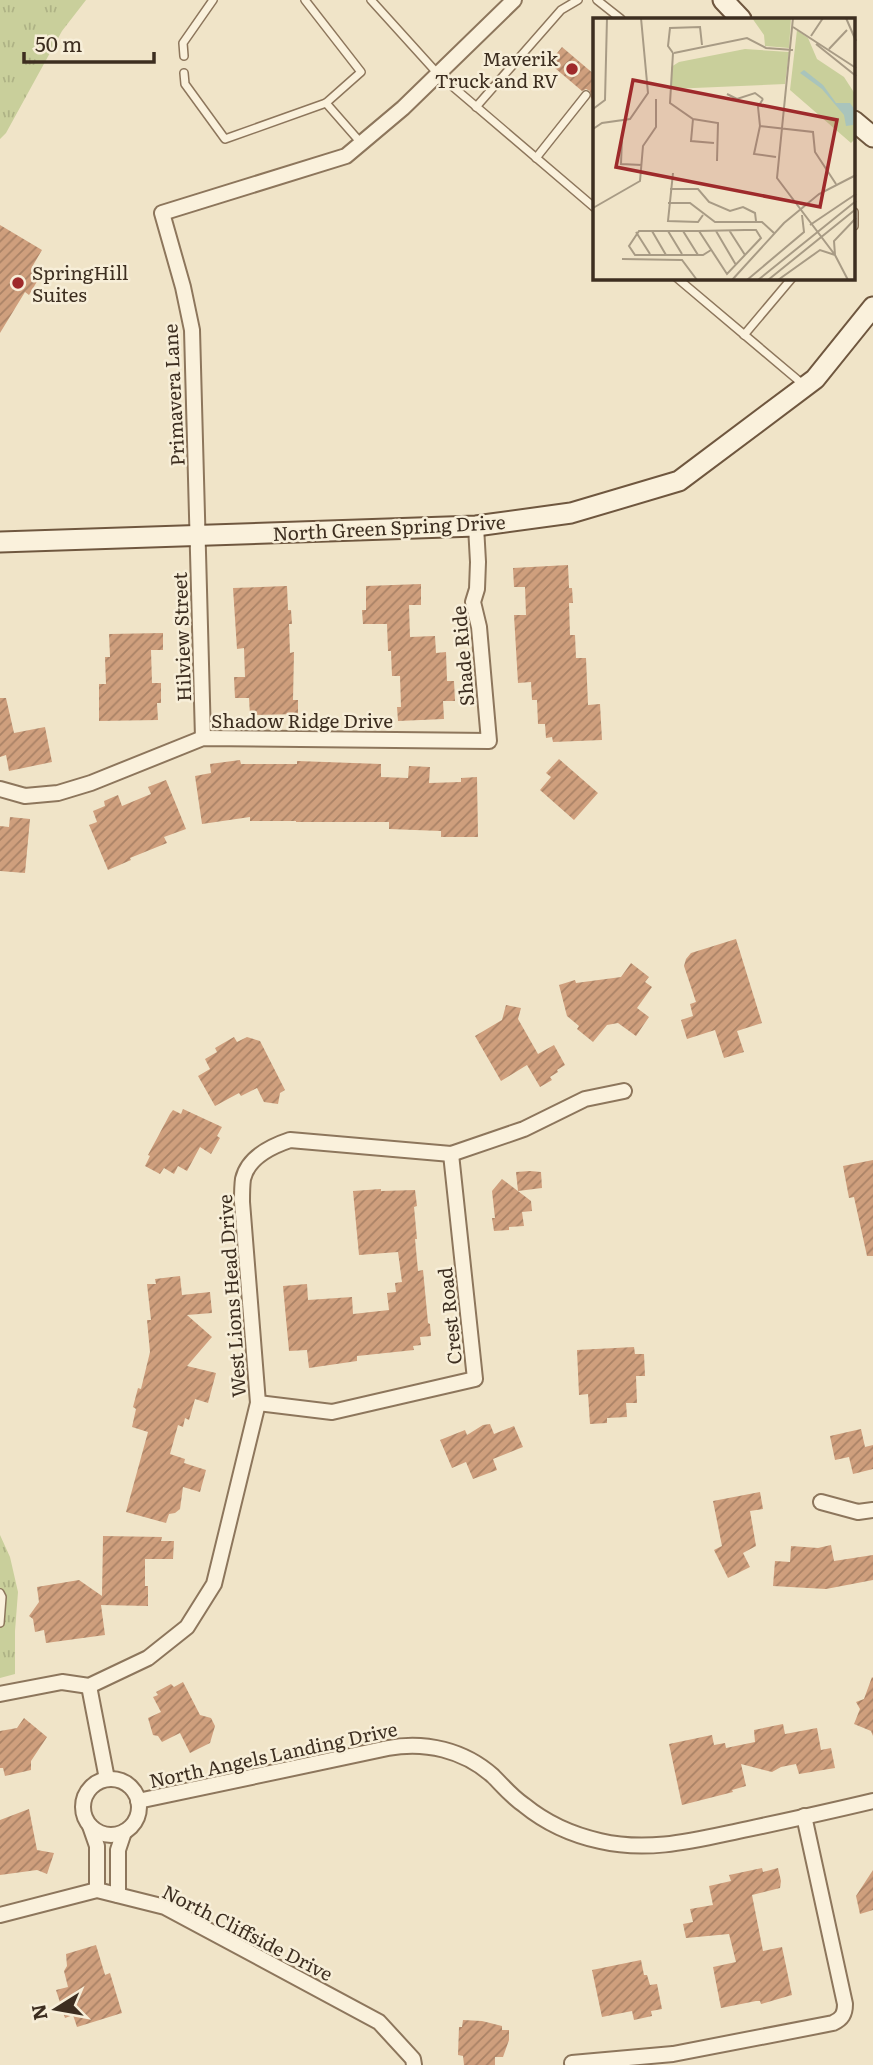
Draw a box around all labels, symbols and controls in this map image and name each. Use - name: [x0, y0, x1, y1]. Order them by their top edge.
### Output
- inset map: [593, 18, 856, 280]
- scale bar: [24, 21, 154, 65]
- text: 50 m: [35, 27, 82, 58]
- place label: Maverik Truck and RV: [435, 44, 558, 94]
- marker: Maverik Truck and RV: [564, 61, 580, 77]
- place label: SpringHill Suites: [32, 258, 128, 308]
- marker: SpringHill Suites: [10, 275, 26, 291]
- street label: Primavera Lane: [155, 323, 191, 467]
- street label: North Green Spring Drive: [272, 507, 506, 547]
- street label: Hilview Street: [165, 571, 197, 702]
- street label: Shade Ride: [444, 605, 480, 707]
- street label: Shadow Ridge Drive: [211, 706, 393, 734]
- street label: West Lions Head Drive: [210, 1193, 252, 1399]
- street label: Crest Road: [430, 1266, 468, 1366]
- street label: North Angels Landing Drive: [146, 1714, 400, 1794]
- street label: North Cliffside Drive: [158, 1877, 338, 1987]
- north arrow: [21, 1974, 91, 2044]
- text: N: [23, 2002, 54, 2023]

